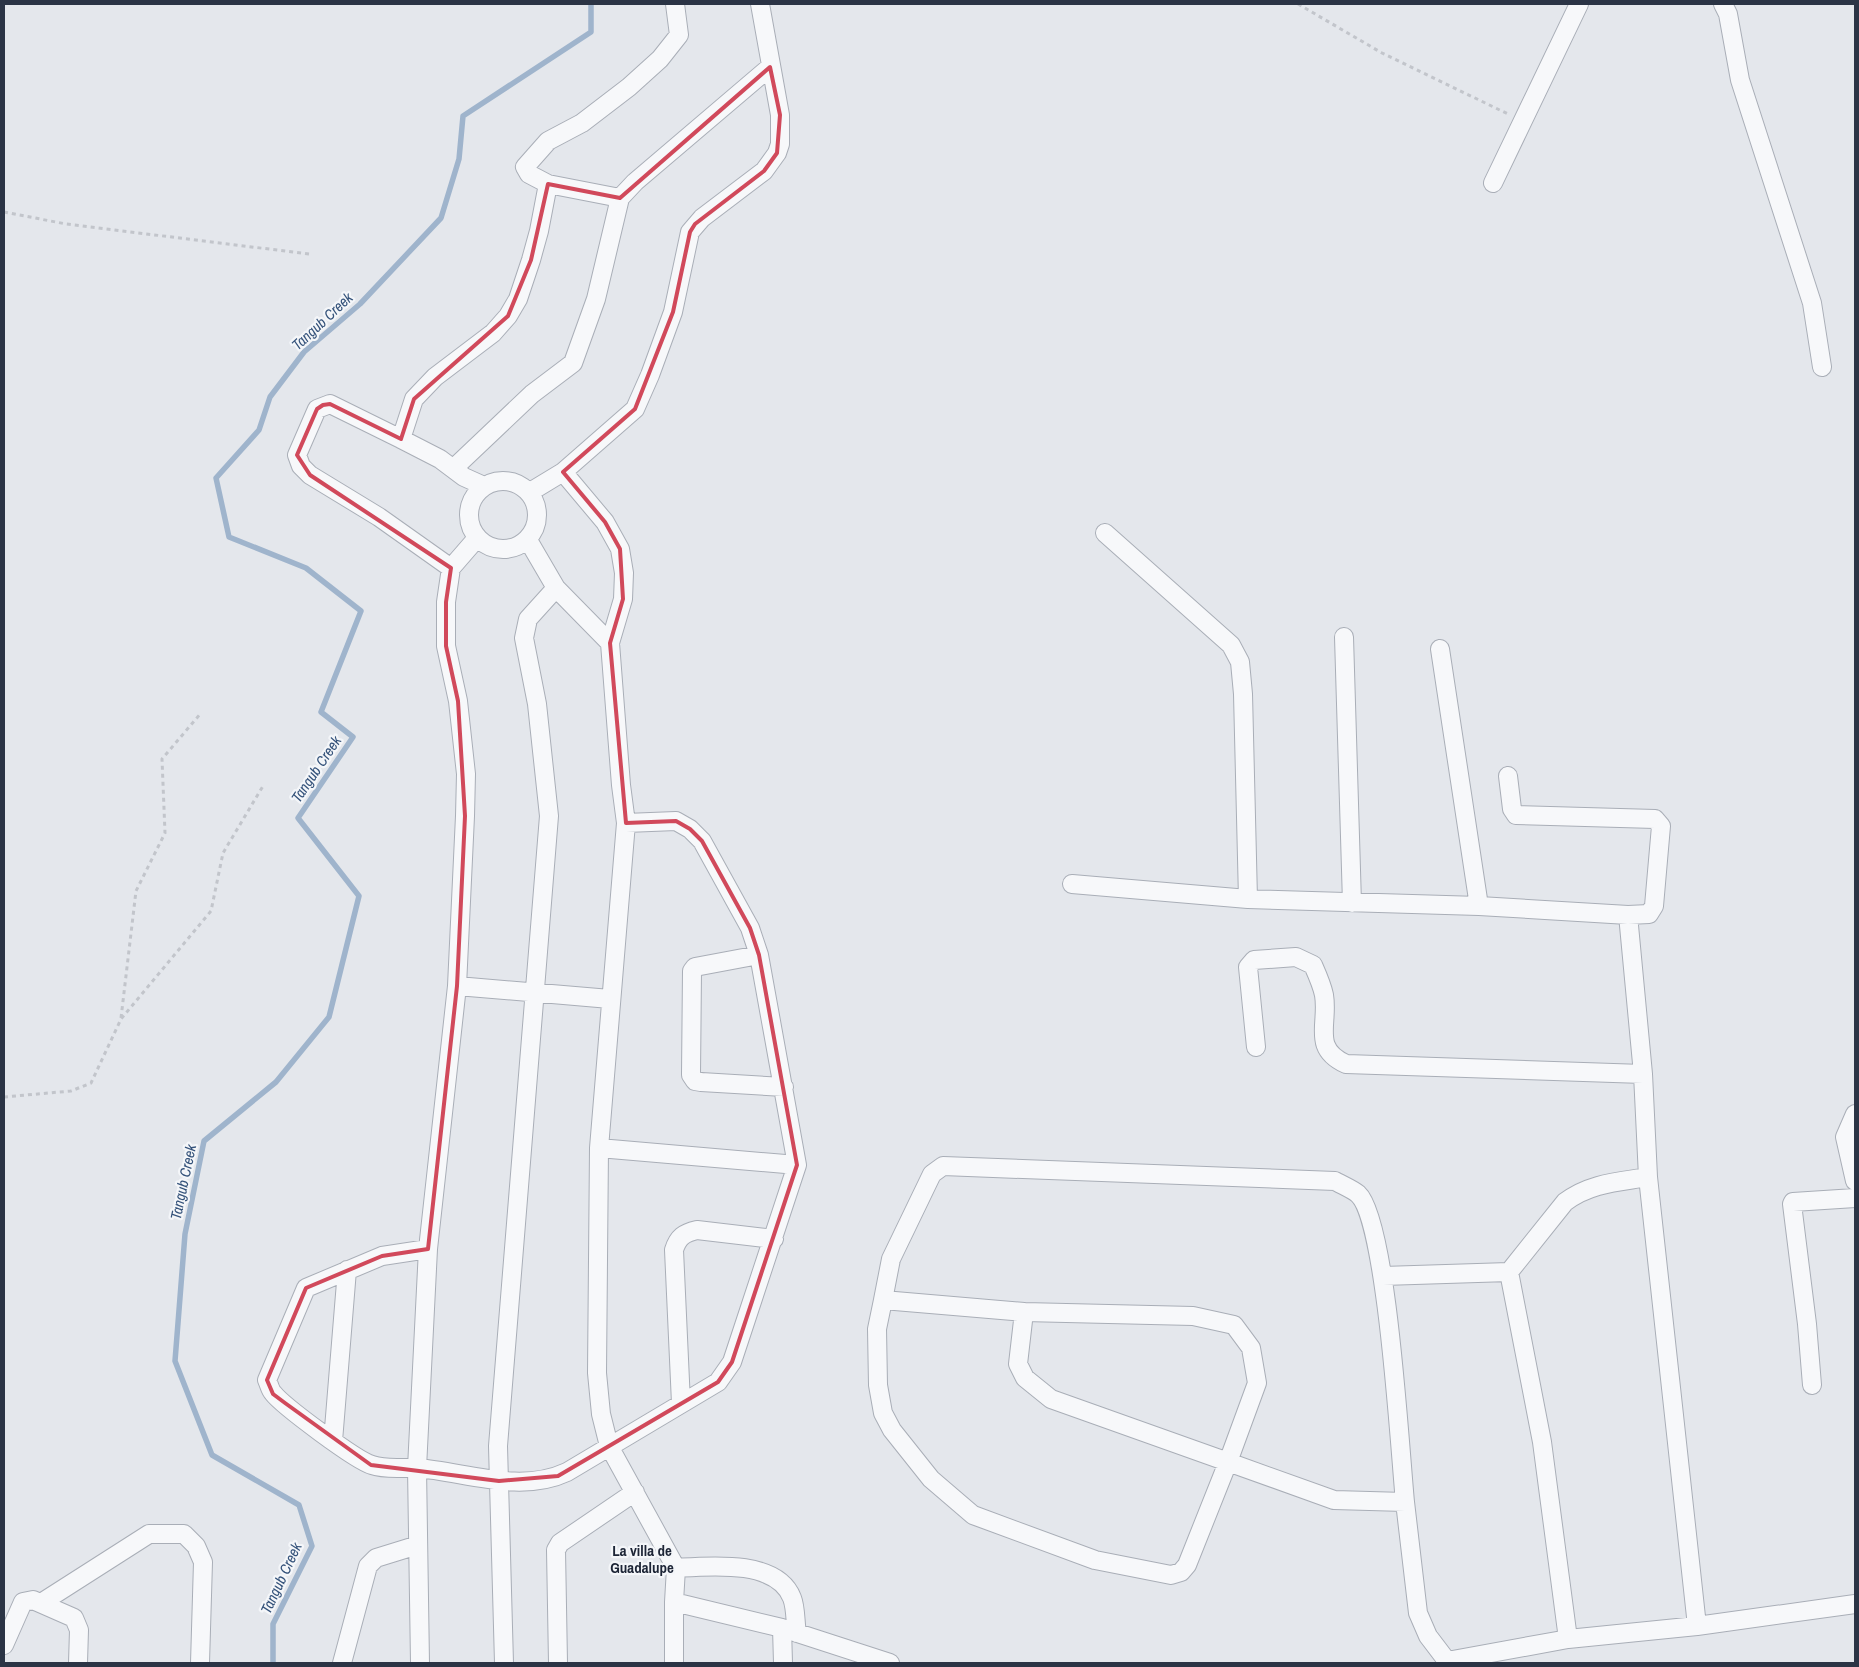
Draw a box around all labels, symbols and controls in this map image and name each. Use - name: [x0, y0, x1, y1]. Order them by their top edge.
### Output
- water label: Tangub Creek: [287, 287, 358, 355]
- water label: Tangub Creek: [286, 731, 347, 806]
- water label: Tangub Creek: [165, 1142, 201, 1221]
- water label: Tangub Creek: [255, 1538, 307, 1617]
- district label: La villa de Guadalupe: [610, 1540, 674, 1578]

